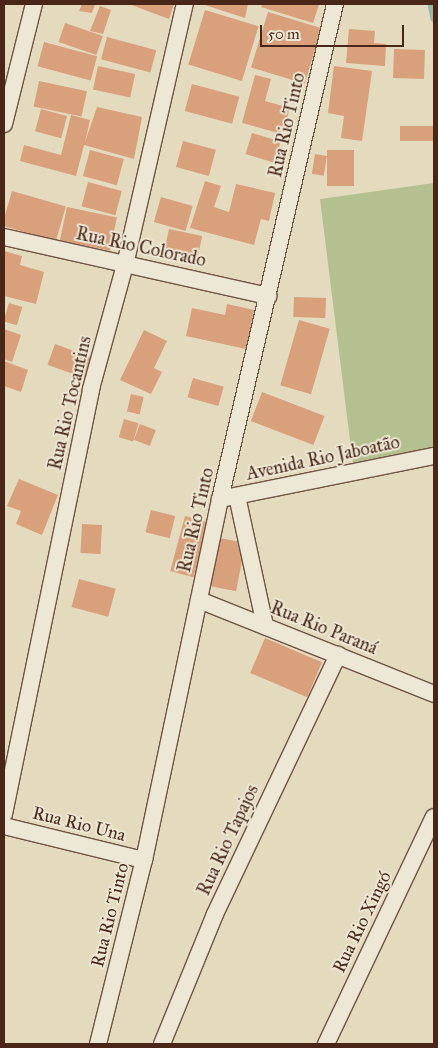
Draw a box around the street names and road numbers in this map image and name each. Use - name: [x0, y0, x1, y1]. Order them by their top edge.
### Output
- street label: Rua Rio Tinto: [264, 71, 310, 179]
- street label: Rua Rio Colorado: [74, 223, 208, 271]
- street label: Rua Rio Tocantins: [44, 334, 96, 472]
- street label: Avenida Rio Jaboatão: [244, 431, 402, 485]
- street label: Rua Rio Tinto: [173, 466, 219, 574]
- street label: Rua Rio Paraná: [267, 597, 381, 659]
- street label: Rua Rio Tapajos: [193, 781, 263, 899]
- street label: Rua Rio Una: [30, 802, 128, 846]
- street label: Rua Rio Tinto: [87, 861, 133, 969]
- street label: Rua Rio Xingó: [328, 868, 396, 976]

